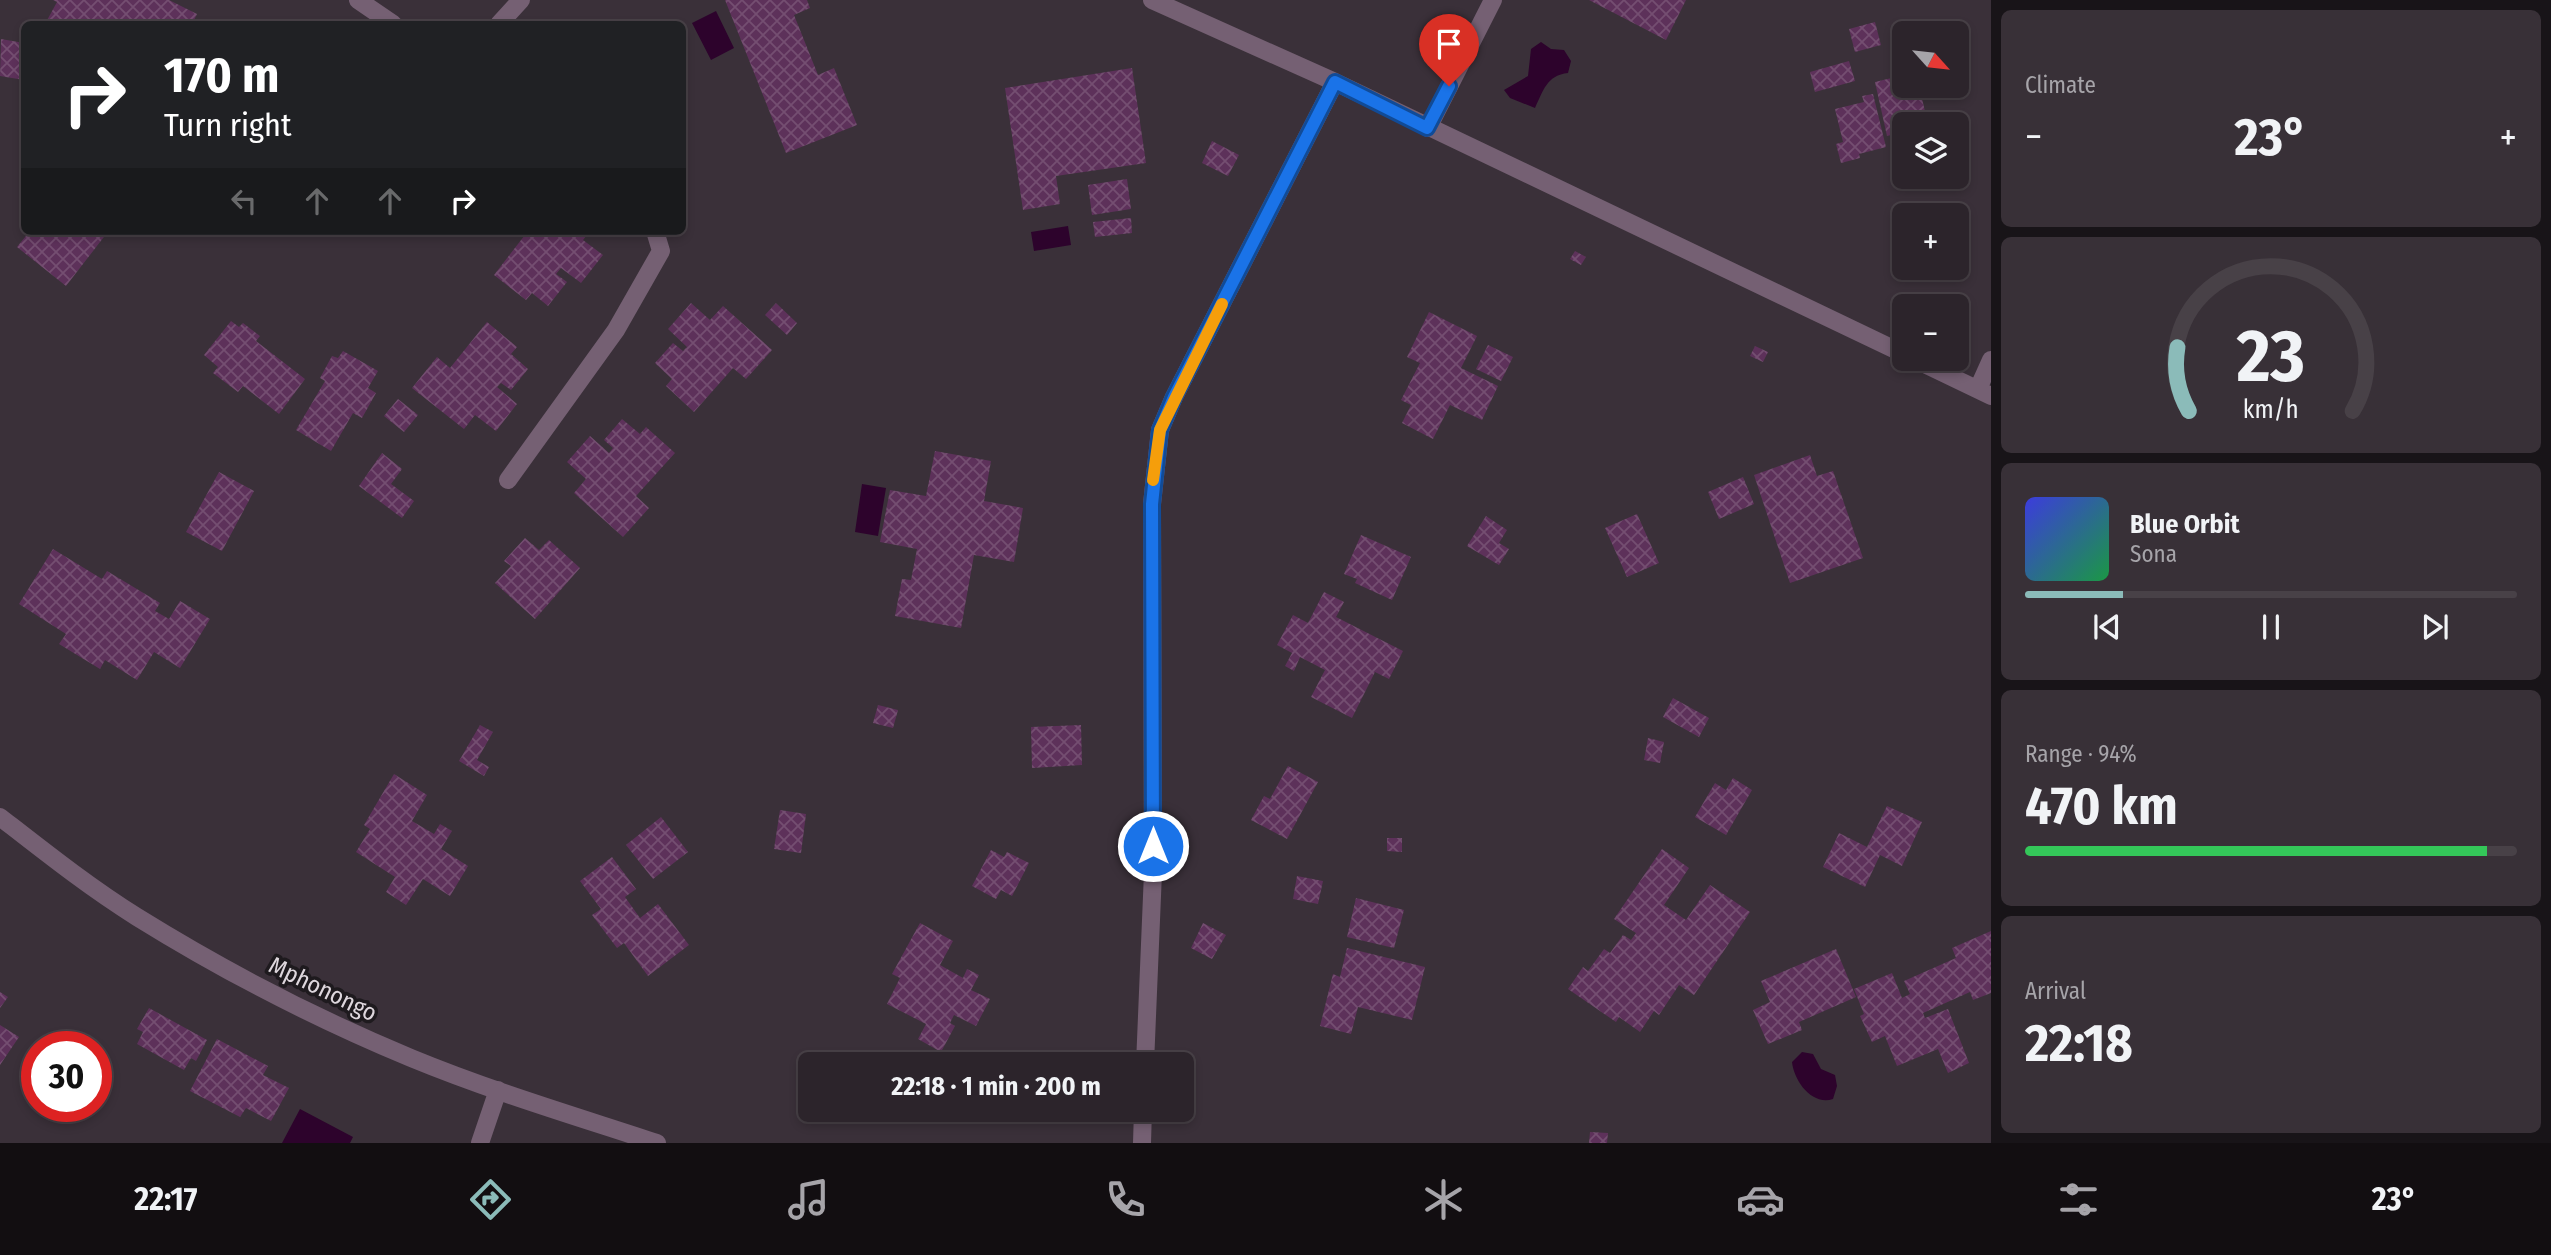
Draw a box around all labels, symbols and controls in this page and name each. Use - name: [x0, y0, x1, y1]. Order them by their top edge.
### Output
- pin: [1419, 14, 1479, 86]
- north arrow: [1892, 21, 1969, 98]
- map controls: [1892, 21, 1969, 371]
- icon: arrive: [1430, 25, 1468, 63]
- text: 170 m: [164, 46, 280, 105]
- icon: right: [49, 49, 140, 140]
- text: Climate: [2025, 71, 2096, 99]
- text: Turn right: [164, 106, 291, 144]
- text: 23°: [2234, 106, 2307, 169]
- button: layers: [1892, 112, 1969, 189]
- text: −: [2025, 114, 2042, 160]
- text: +: [2500, 114, 2517, 160]
- icon: left: [225, 182, 263, 220]
- icon: ahead: [298, 182, 336, 220]
- icon: ahead: [371, 182, 409, 220]
- icon: right: [444, 182, 482, 220]
- button: +: [1892, 203, 1969, 280]
- button: −: [1892, 294, 1969, 371]
- text: 23: [2236, 313, 2305, 400]
- text: km/h: [2243, 395, 2299, 425]
- text: Blue Orbit: [2130, 509, 2240, 540]
- text: Sona: [2130, 540, 2177, 568]
- icon: previous: [2088, 608, 2126, 646]
- icon: pause: [2252, 608, 2290, 646]
- icon: next: [2416, 608, 2454, 646]
- text: Range · 94%: [2025, 740, 2137, 768]
- text: 470 km: [2025, 775, 2178, 838]
- position arrow: [1116, 809, 1190, 883]
- street label: Mphonongo: [264, 951, 382, 1027]
- text: Arrival: [2025, 977, 2086, 1005]
- text: 22:18: [2025, 1012, 2133, 1075]
- speed limit sign: 30: [21, 1031, 112, 1122]
- text: 22:18 · 1 min · 200 m: [891, 1071, 1101, 1102]
- icon: directions: [466, 1175, 515, 1224]
- icon: music: [784, 1175, 833, 1224]
- icon: phone: [1101, 1175, 1150, 1224]
- icon: climate: [1419, 1175, 1468, 1224]
- icon: car: [1736, 1175, 1785, 1224]
- icon: filters: [2054, 1175, 2103, 1224]
- text: 22:17: [134, 1180, 197, 1218]
- text: 23°: [2372, 1180, 2417, 1218]

